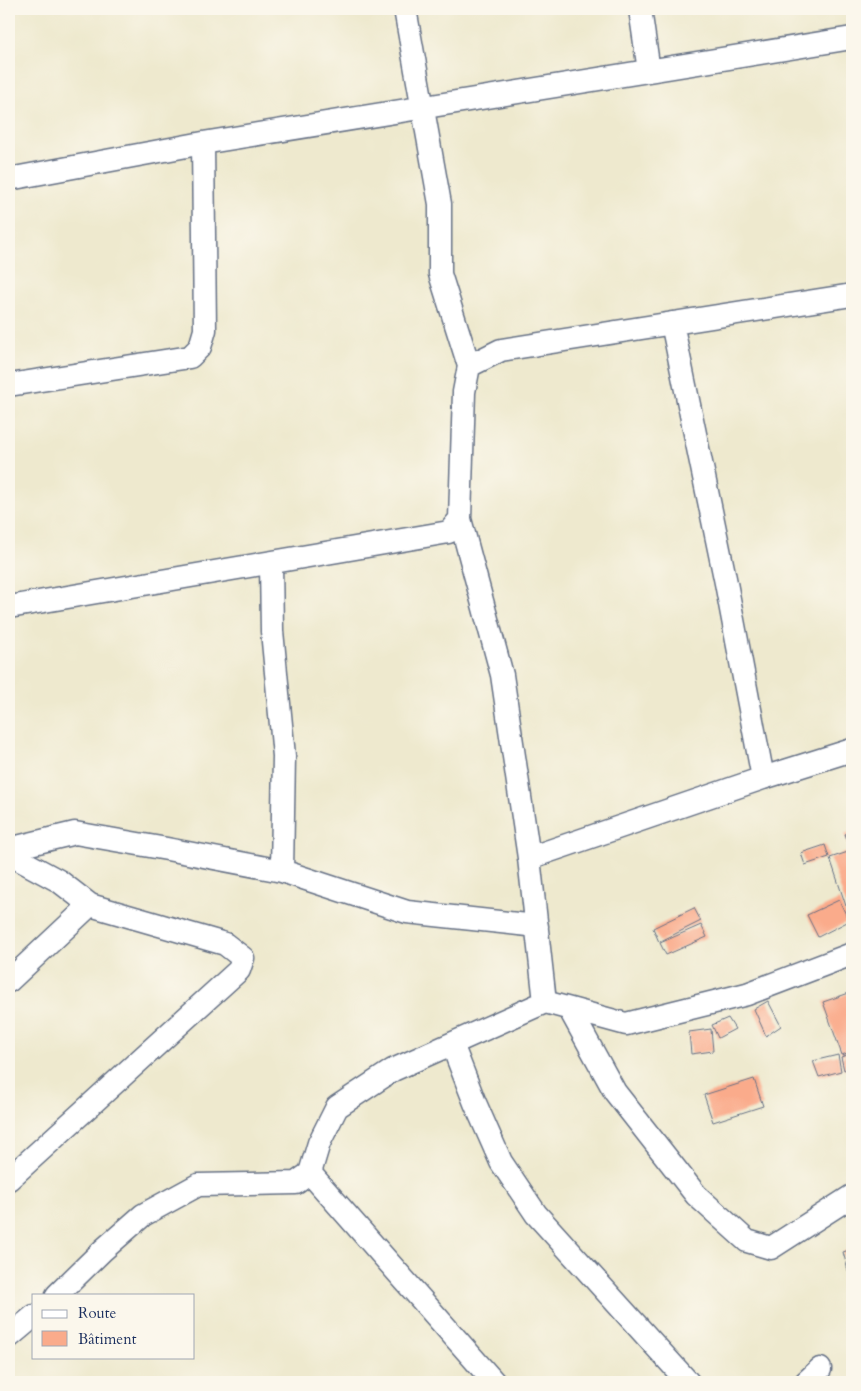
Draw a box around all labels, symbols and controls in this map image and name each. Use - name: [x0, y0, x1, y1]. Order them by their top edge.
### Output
- legend: [32, 1294, 195, 1358]
- text: Route: [78, 1303, 116, 1323]
- text: Bâtiment: [78, 1329, 137, 1349]

